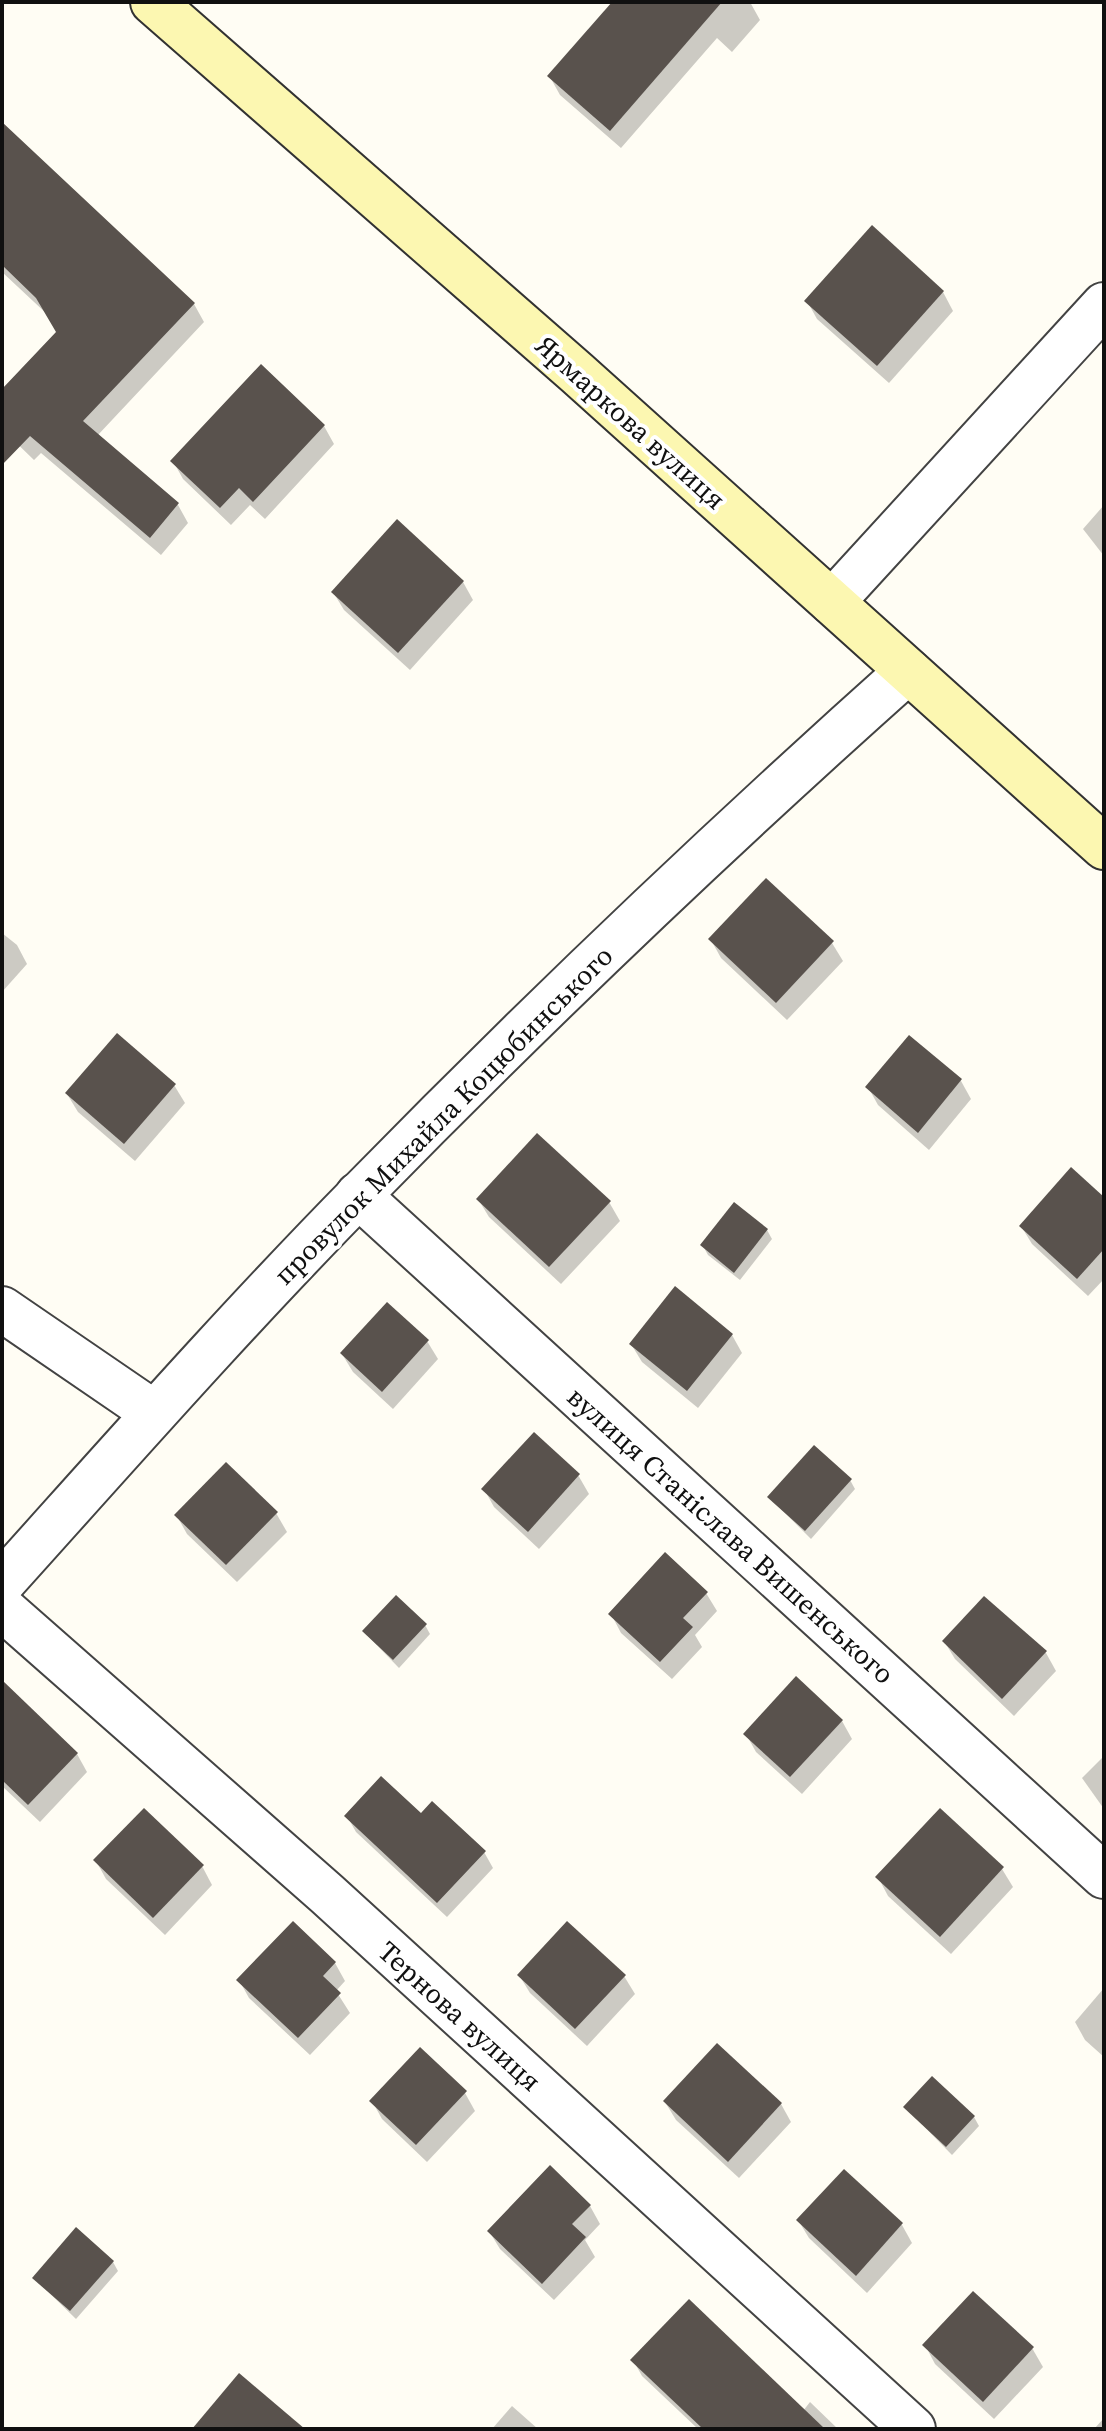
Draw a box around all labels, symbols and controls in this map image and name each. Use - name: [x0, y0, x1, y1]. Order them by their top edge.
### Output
- street label: Ярмаркова вулиця: [528, 326, 734, 518]
- street label: провулок Михайла Коцюбинського: [265, 937, 621, 1293]
- street label: вулиця Станіслава Вишенського: [559, 1378, 903, 1692]
- street label: Тернова вулиця: [370, 1933, 550, 2099]

